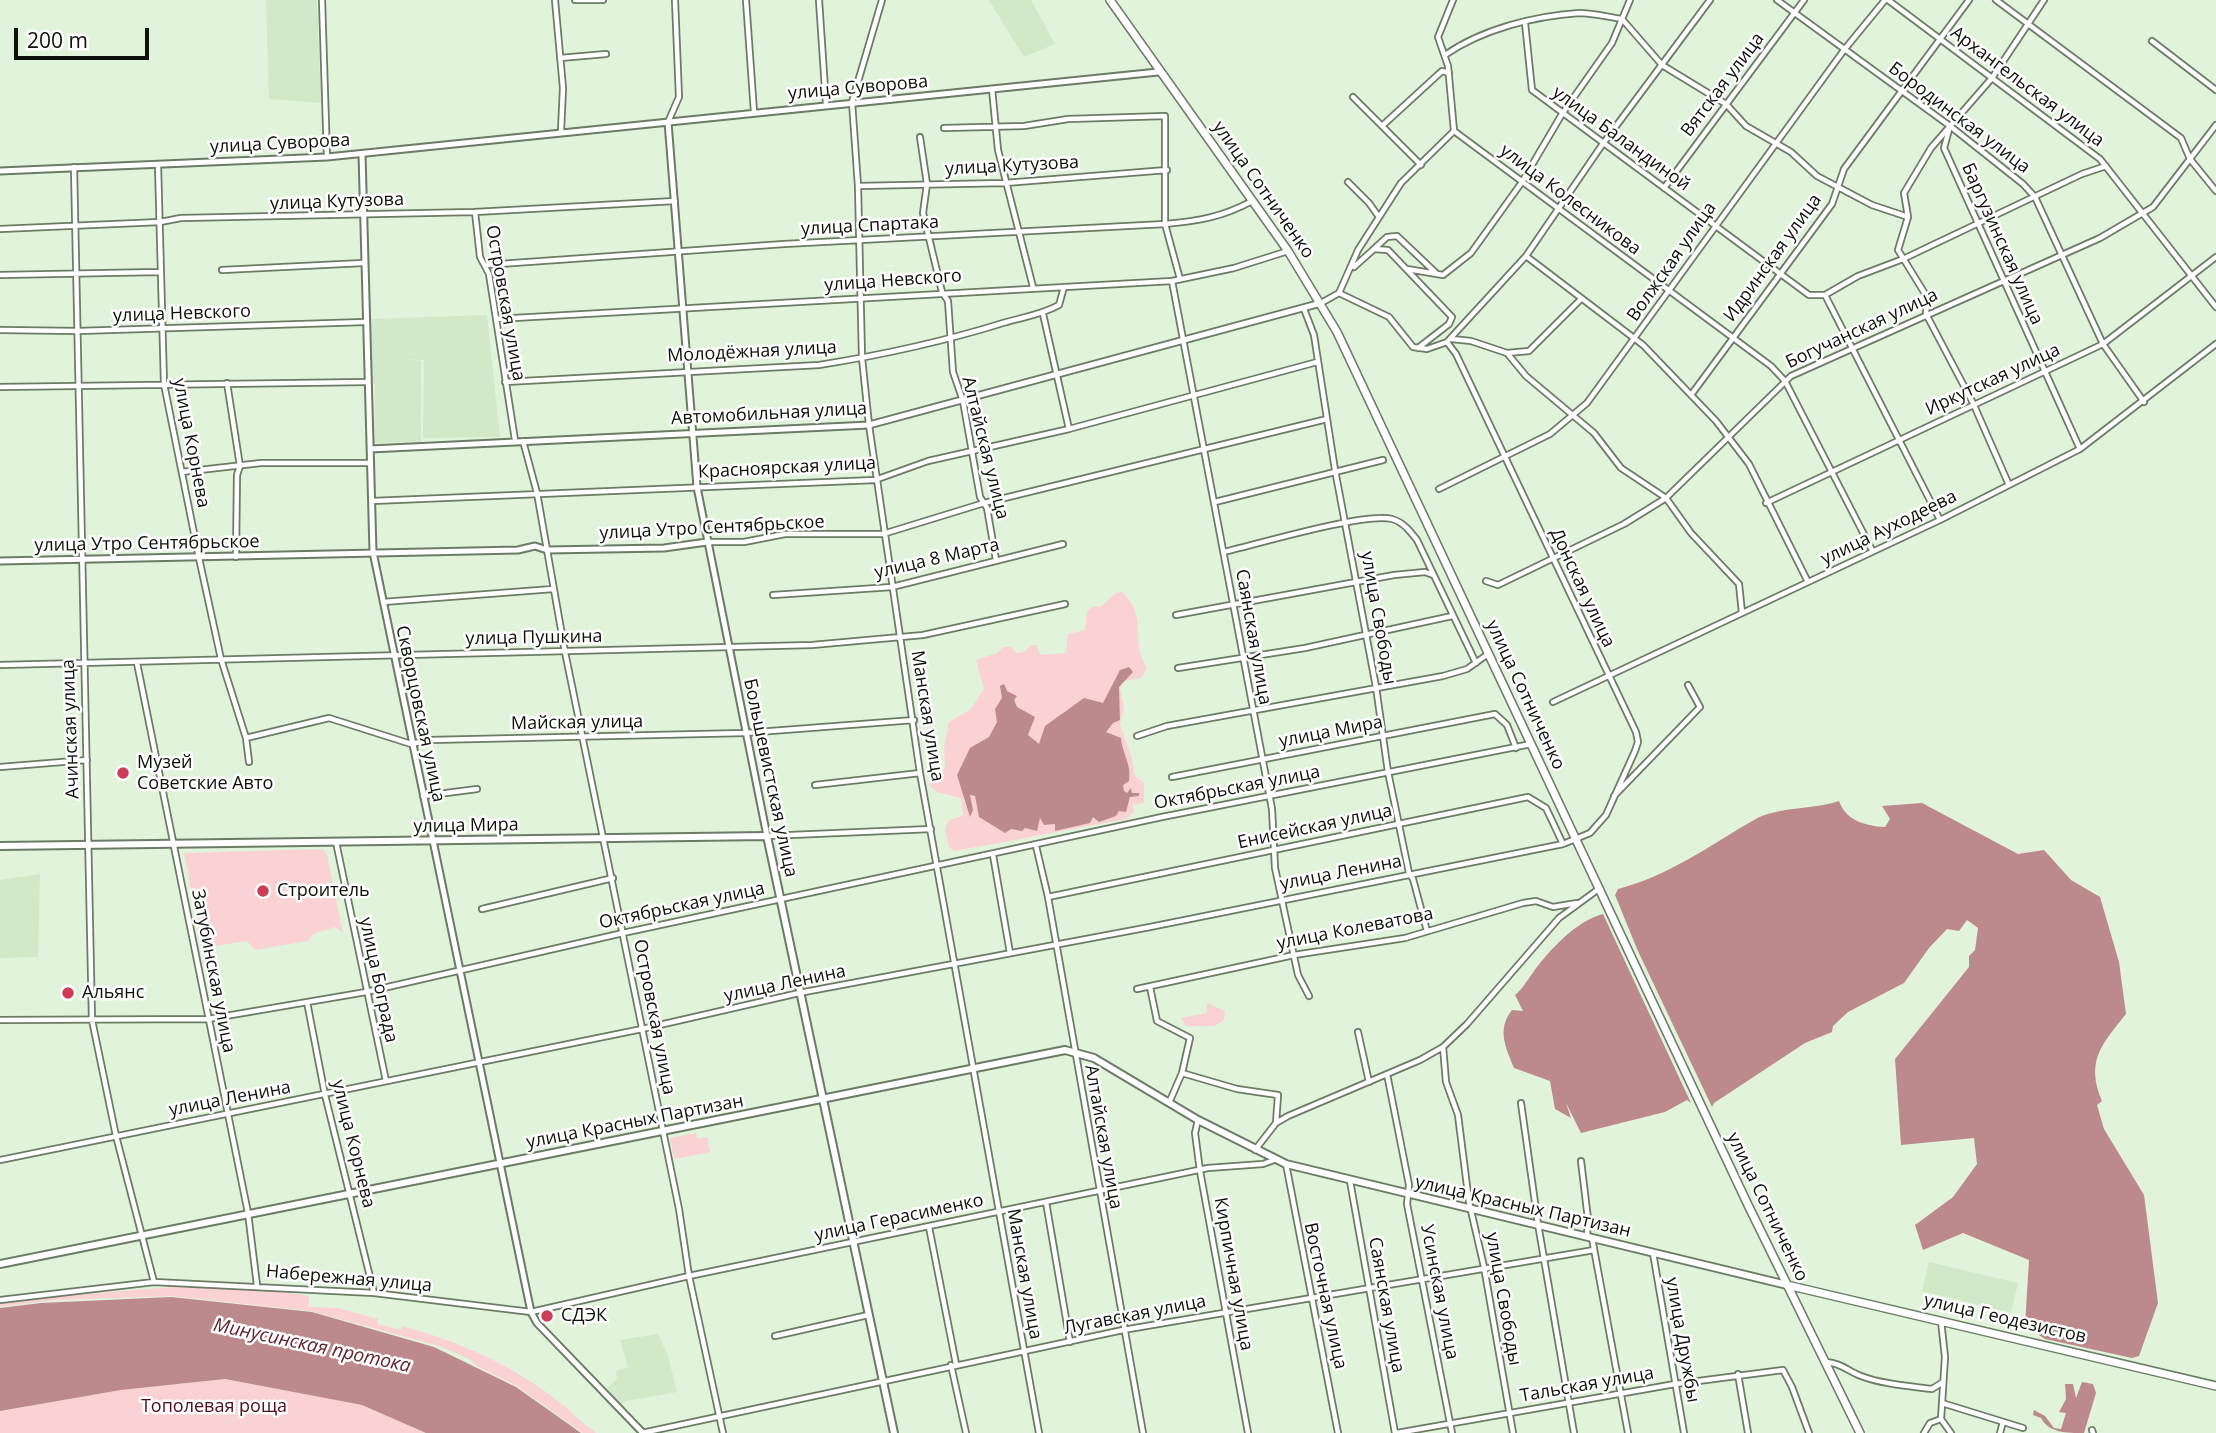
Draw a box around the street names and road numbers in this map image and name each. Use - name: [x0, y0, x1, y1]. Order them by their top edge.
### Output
- street label: Архангельская улица: [1946, 22, 2108, 152]
- street label: Вятская улица: [1677, 29, 1769, 141]
- street label: Бородинская улица: [1884, 58, 2034, 178]
- street label: улица Суворова: [787, 71, 929, 105]
- street label: улица Баландиной: [1548, 82, 1694, 196]
- street label: улица Сотниченко: [1207, 117, 1319, 263]
- street label: улица Суворова: [209, 130, 351, 158]
- street label: улица Колесникова: [1495, 140, 1645, 260]
- street label: улица Кутузова: [944, 152, 1080, 180]
- street label: Баргузинская улица: [1957, 160, 2047, 328]
- street label: улица Кутузова: [270, 189, 404, 215]
- street label: Идринская улица: [1719, 190, 1827, 326]
- street label: Волжская улица: [1623, 198, 1721, 326]
- street label: улица Спартака: [801, 212, 939, 240]
- street label: Островская улица: [481, 223, 529, 383]
- street label: улица Невского: [824, 265, 962, 297]
- street label: Богучанская улица: [1782, 284, 1942, 374]
- street label: улица Невского: [113, 301, 251, 327]
- street label: Молодёжная улица: [667, 337, 837, 367]
- street label: Иркутская улица: [1922, 339, 2064, 421]
- street label: Алтайская улица: [957, 374, 1013, 522]
- street label: улица Корнева: [168, 376, 214, 510]
- street label: Автомобильная улица: [670, 398, 868, 430]
- street label: Красноярская улица: [697, 453, 877, 483]
- street label: улица Ауходеева: [1818, 486, 1960, 570]
- street label: улица Утро Сентябрьское: [599, 511, 825, 545]
- street label: Донская улица: [1545, 525, 1619, 651]
- street label: улица Утро Сентябрьское: [34, 531, 260, 557]
- street label: улица 8 Марта: [873, 534, 1001, 584]
- street label: улица Свободы: [1356, 550, 1400, 686]
- street label: Саянская улица: [1230, 568, 1276, 706]
- street label: улица Сотниченко: [1481, 617, 1569, 773]
- street label: Скворцовская улица: [391, 624, 449, 804]
- street label: улица Пушкина: [465, 626, 603, 650]
- street label: Манская улица: [906, 649, 948, 783]
- street label: Ачинская улица: [58, 659, 84, 799]
- street label: Большевистская улица: [738, 677, 802, 879]
- street label: Майская улица: [511, 711, 643, 735]
- street label: улица Мира: [1277, 711, 1385, 753]
- street label: Октябрьская улица: [1152, 761, 1322, 815]
- street label: Енисейская улица: [1236, 800, 1394, 854]
- street label: улица Мира: [413, 814, 519, 838]
- street label: улица Ленина: [1278, 851, 1404, 895]
- street label: Октябрьская улица: [597, 878, 767, 934]
- street label: Затубинская улица: [187, 887, 239, 1055]
- street label: улица Колеватова: [1275, 903, 1435, 955]
- street label: улица Бограда: [354, 915, 402, 1045]
- street label: Островская улица: [628, 937, 680, 1097]
- street label: улица Ленина: [722, 961, 848, 1007]
- street label: Алтайская улица: [1080, 1063, 1126, 1211]
- street label: улица Ленина: [167, 1077, 293, 1121]
- street label: улица Корнева: [327, 1078, 379, 1210]
- street label: улица Красных Партизан: [525, 1090, 745, 1154]
- street label: улица Сотниченко: [1722, 1129, 1812, 1285]
- street label: улица Красных Партизан: [1413, 1172, 1633, 1242]
- street label: улица Герасименко: [813, 1190, 985, 1246]
- street label: Кирпичная улица: [1209, 1196, 1257, 1352]
- street label: Манская улица: [1002, 1207, 1046, 1341]
- street label: Восточная улица: [1299, 1221, 1351, 1371]
- street label: Усинская улица: [1415, 1223, 1463, 1361]
- street label: улица Свободы: [1481, 1231, 1525, 1367]
- street label: Саянская улица: [1363, 1236, 1409, 1374]
- street label: Набережная улица: [265, 1261, 433, 1297]
- street label: улица Дружбы: [1660, 1276, 1704, 1404]
- street label: улица Геодезистов: [1922, 1290, 2088, 1348]
- street label: Лугавская улица: [1062, 1291, 1208, 1339]
- street label: Тальская улица: [1518, 1363, 1656, 1407]

